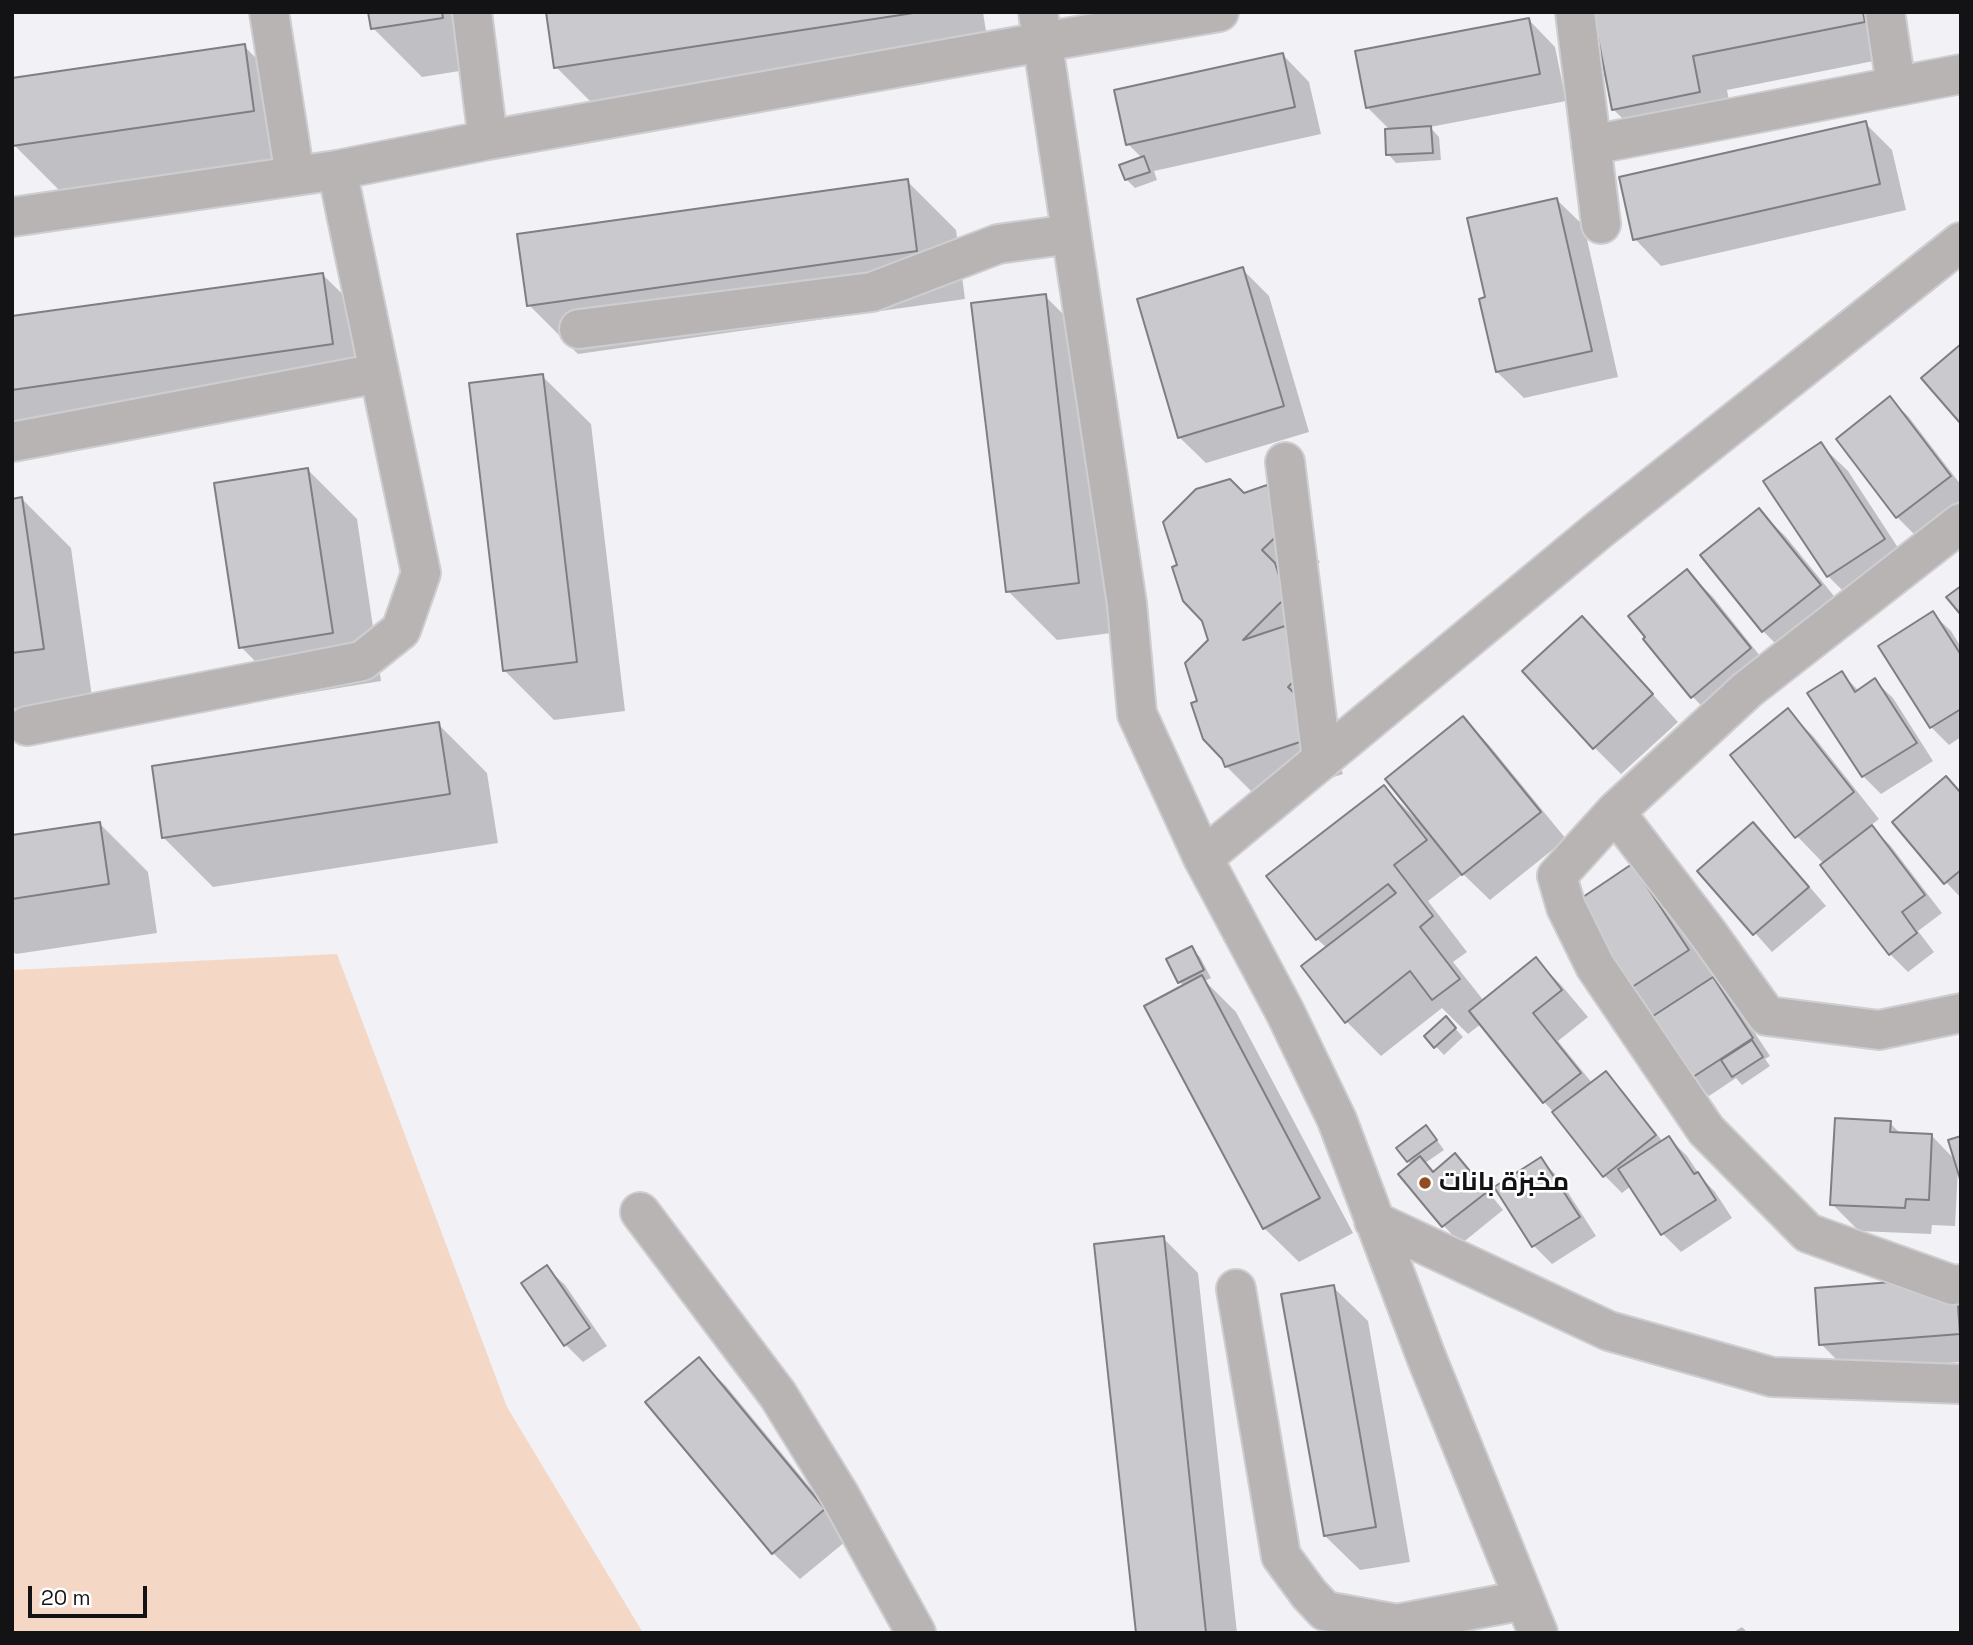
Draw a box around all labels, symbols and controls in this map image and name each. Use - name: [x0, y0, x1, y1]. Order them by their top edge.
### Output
- place label: مخبزة بانات: [1439, 1167, 1569, 1199]
- marker: مخبزة بانات: [1417, 1175, 1433, 1191]
- scale bar: [32, 1572, 150, 1616]
- text: 20 m: [41, 1584, 91, 1611]

